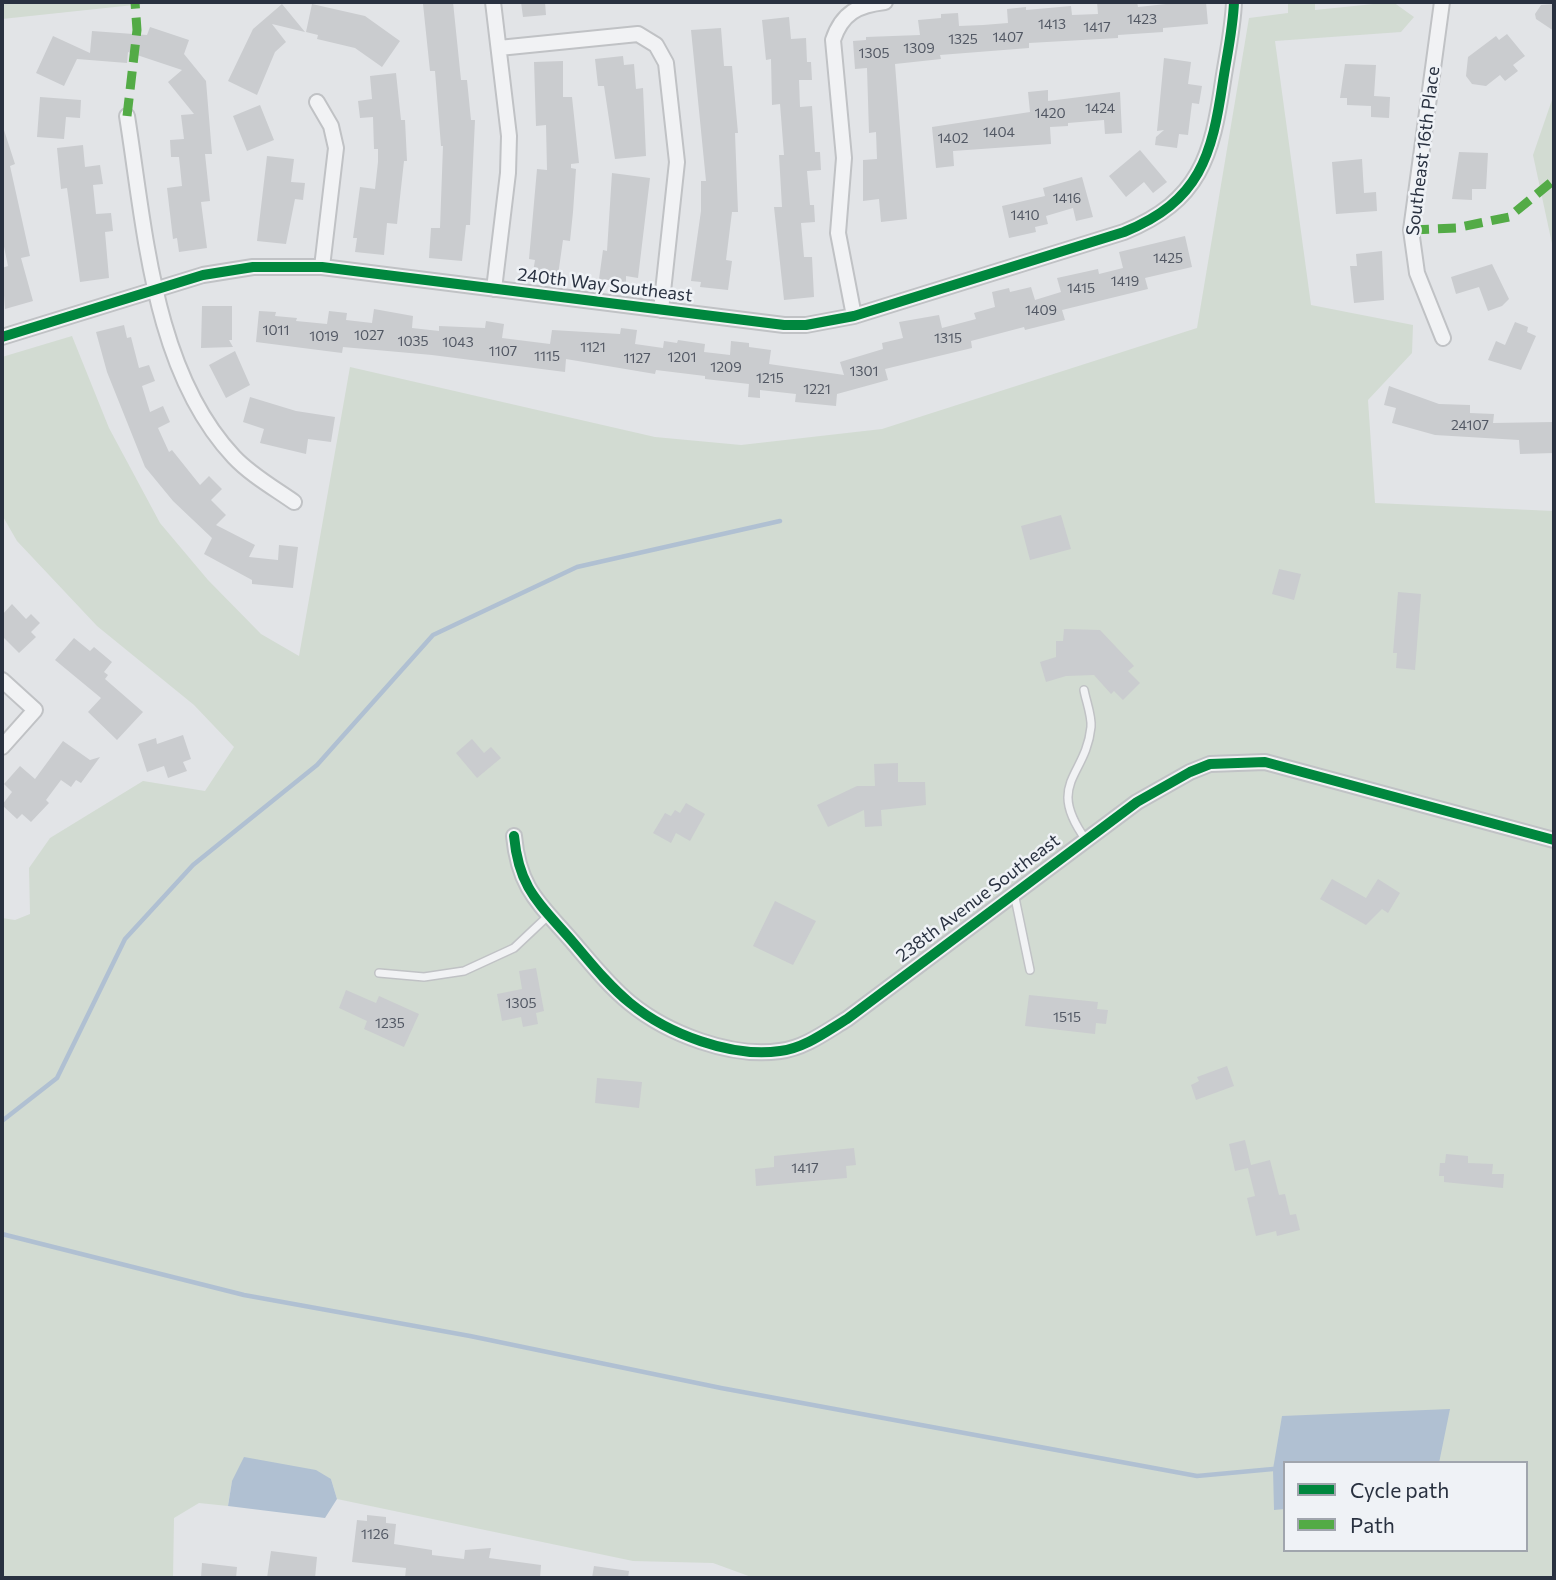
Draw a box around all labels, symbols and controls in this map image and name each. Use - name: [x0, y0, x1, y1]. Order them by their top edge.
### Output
- house number: 1423: [1127, 11, 1157, 27]
- house number: 1413: [1038, 16, 1066, 32]
- house number: 1417: [1083, 19, 1111, 35]
- house number: 1407: [993, 29, 1023, 45]
- house number: 1325: [948, 31, 978, 47]
- house number: 1309: [903, 40, 935, 56]
- house number: 1305: [858, 45, 890, 61]
- street label: Southeast 16th Place: [1402, 65, 1444, 237]
- house number: 1424: [1085, 100, 1115, 116]
- house number: 1420: [1034, 105, 1066, 121]
- house number: 1404: [983, 124, 1015, 140]
- house number: 1402: [937, 130, 969, 146]
- house number: 1416: [1053, 190, 1081, 206]
- house number: 1410: [1010, 207, 1040, 223]
- house number: 1425: [1153, 250, 1183, 266]
- street label: 240th Way Southeast: [516, 264, 694, 306]
- house number: 1419: [1111, 273, 1139, 289]
- house number: 1415: [1067, 280, 1095, 296]
- house number: 1409: [1025, 302, 1057, 318]
- house number: 1011: [262, 322, 290, 338]
- house number: 1027: [354, 327, 384, 343]
- house number: 1019: [309, 328, 339, 344]
- house number: 1315: [934, 330, 962, 346]
- house number: 1035: [397, 333, 429, 349]
- house number: 1043: [442, 334, 474, 350]
- house number: 1121: [580, 339, 606, 355]
- house number: 1107: [489, 343, 517, 359]
- house number: 1115: [534, 348, 560, 364]
- house number: 1201: [668, 349, 696, 365]
- house number: 1127: [623, 350, 651, 366]
- house number: 1209: [710, 359, 742, 375]
- house number: 1301: [849, 363, 879, 379]
- house number: 1215: [756, 370, 784, 386]
- house number: 1221: [803, 381, 831, 397]
- house number: 24107: [1451, 417, 1489, 433]
- street label: 238th Avenue Southeast: [892, 829, 1064, 967]
- house number: 1305: [505, 995, 537, 1011]
- house number: 1515: [1053, 1009, 1081, 1025]
- house number: 1235: [375, 1015, 405, 1031]
- house number: 1417: [791, 1160, 819, 1176]
- legend: [1283, 1461, 1528, 1552]
- text: Cycle path: [1350, 1477, 1449, 1502]
- text: Path: [1350, 1512, 1395, 1537]
- house number: 1126: [361, 1526, 389, 1542]

